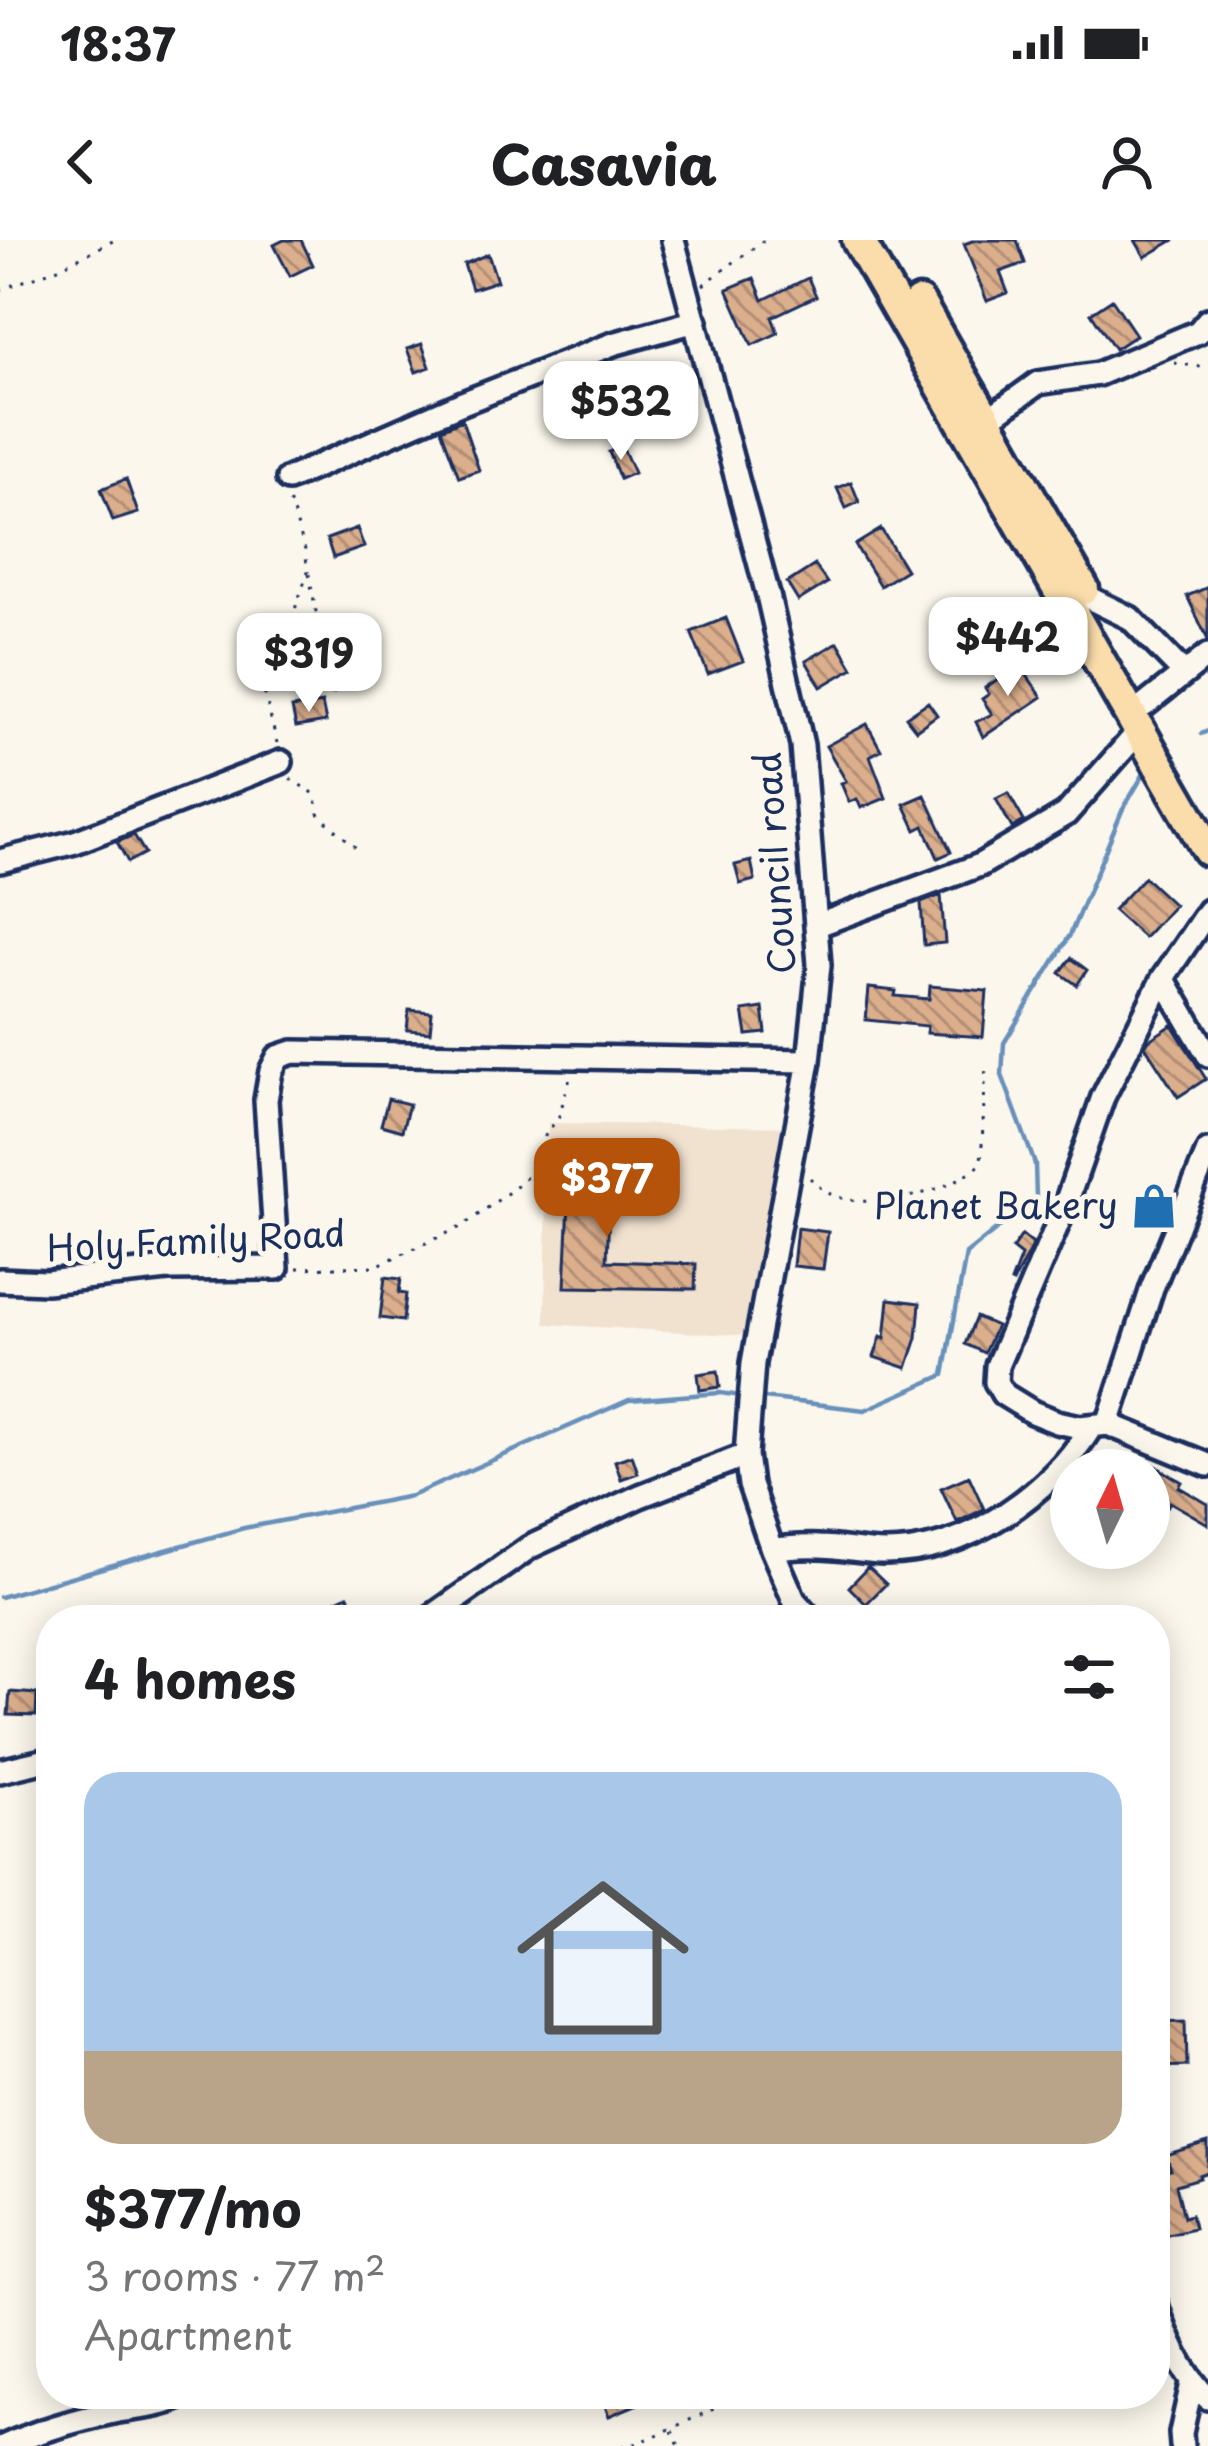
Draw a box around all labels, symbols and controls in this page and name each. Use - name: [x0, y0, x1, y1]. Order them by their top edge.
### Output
- text: 18:37: [60, 8, 175, 76]
- text: Casavia: [491, 122, 717, 203]
- icon: back: [48, 129, 114, 195]
- icon: person: [1094, 129, 1160, 195]
- pin: $532: [550, 361, 692, 463]
- text: $532: [570, 370, 672, 429]
- pin: $442: [937, 597, 1079, 699]
- text: $442: [956, 606, 1060, 665]
- pin: $319: [238, 613, 380, 715]
- text: $319: [264, 622, 354, 681]
- street label: Council road: [738, 750, 808, 976]
- pin: $377: [536, 1138, 678, 1240]
- text: $377: [561, 1147, 653, 1206]
- place label: Planet Bakery: [874, 1177, 1118, 1231]
- shop icon: Planet Bakery: [1129, 1181, 1179, 1231]
- street label: Holy Family Road: [45, 1204, 347, 1274]
- north arrow: [1050, 1449, 1170, 1569]
- map controls: [1050, 1449, 1170, 1569]
- text: 4 homes: [84, 1639, 296, 1716]
- icon: filters: [1056, 1644, 1122, 1710]
- icon: home: [495, 1850, 711, 2066]
- text: $377/mo: [84, 2168, 301, 2245]
- text: 3 rooms · 77 m²: [84, 2245, 386, 2304]
- text: Apartment: [84, 2304, 292, 2363]

